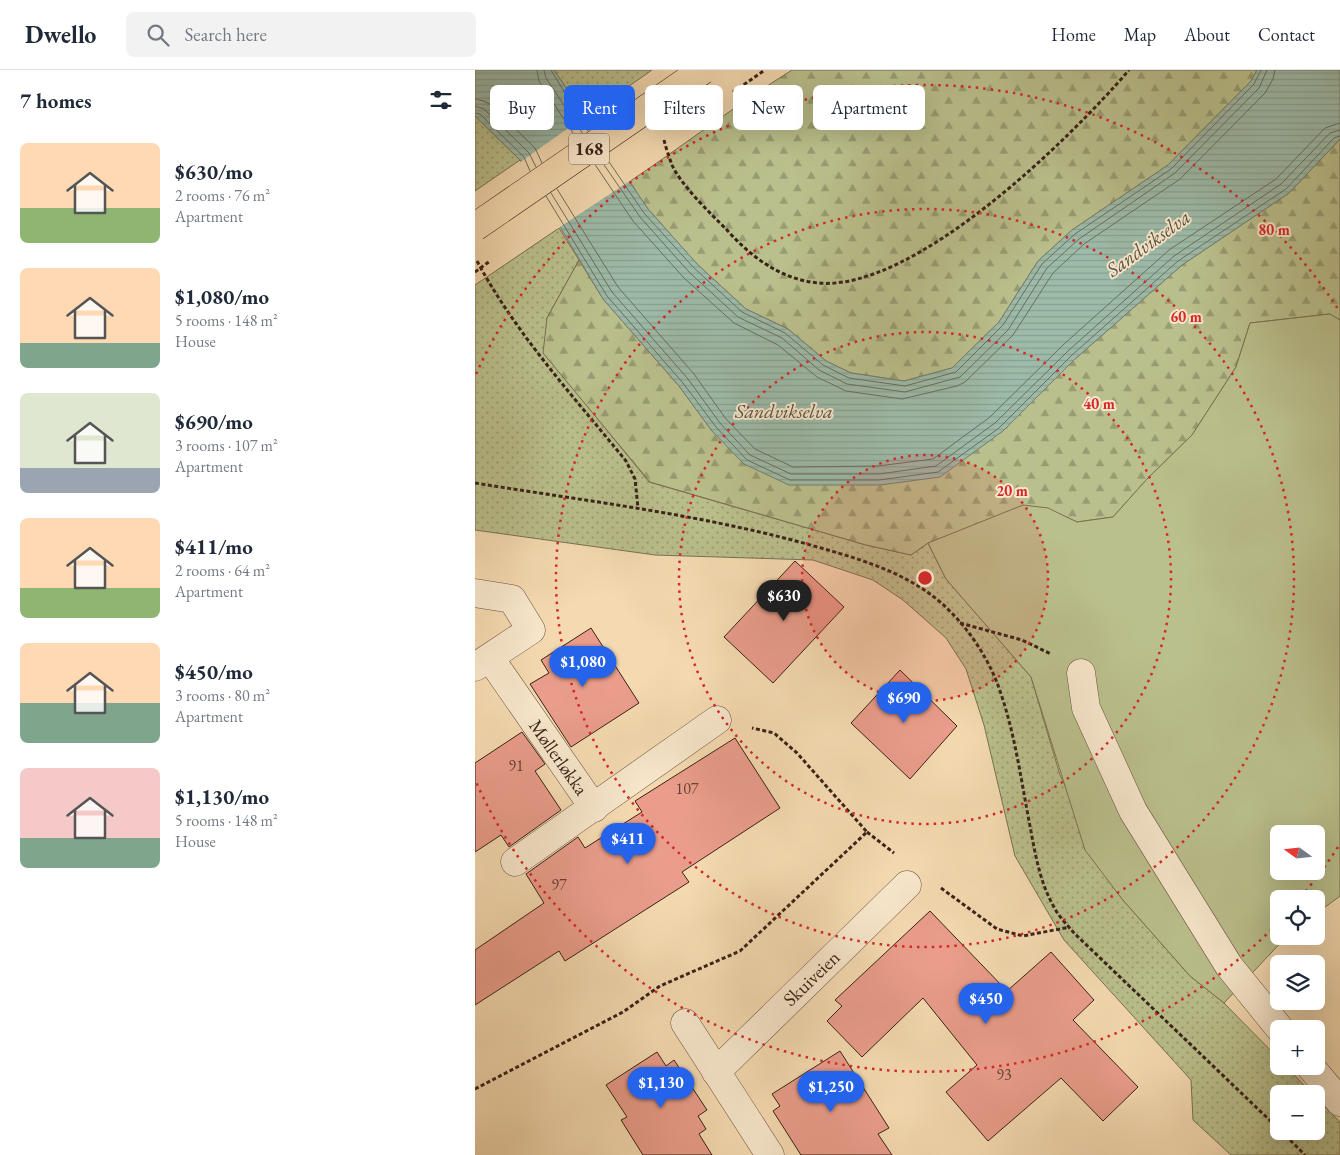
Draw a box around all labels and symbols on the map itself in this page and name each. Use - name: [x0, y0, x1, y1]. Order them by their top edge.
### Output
- road number: 168: [569, 134, 609, 165]
- water label: Sandvikselva: [1100, 204, 1195, 283]
- text: 80 m: [1258, 220, 1290, 239]
- text: 60 m: [1170, 307, 1202, 326]
- text: 40 m: [1083, 394, 1115, 413]
- water label: Sandvikselva: [734, 398, 833, 424]
- text: 20 m: [996, 481, 1028, 500]
- centre of rings: [916, 569, 934, 587]
- pin: $630: [754, 580, 814, 622]
- pin: $1,080: [542, 646, 624, 688]
- pin: $690: [874, 682, 934, 724]
- street label: Møllerløkka: [523, 714, 594, 801]
- house number: 91: [508, 755, 524, 776]
- house number: 107: [675, 778, 699, 799]
- pin: $411: [598, 822, 658, 865]
- north arrow: [1270, 825, 1325, 880]
- house number: 97: [551, 874, 567, 895]
- street label: Skuiveien: [778, 945, 845, 1012]
- pin: $450: [956, 982, 1016, 1025]
- house number: 93: [996, 1064, 1012, 1085]
- pin: $1,130: [620, 1066, 702, 1109]
- pin: $1,250: [790, 1070, 872, 1113]

